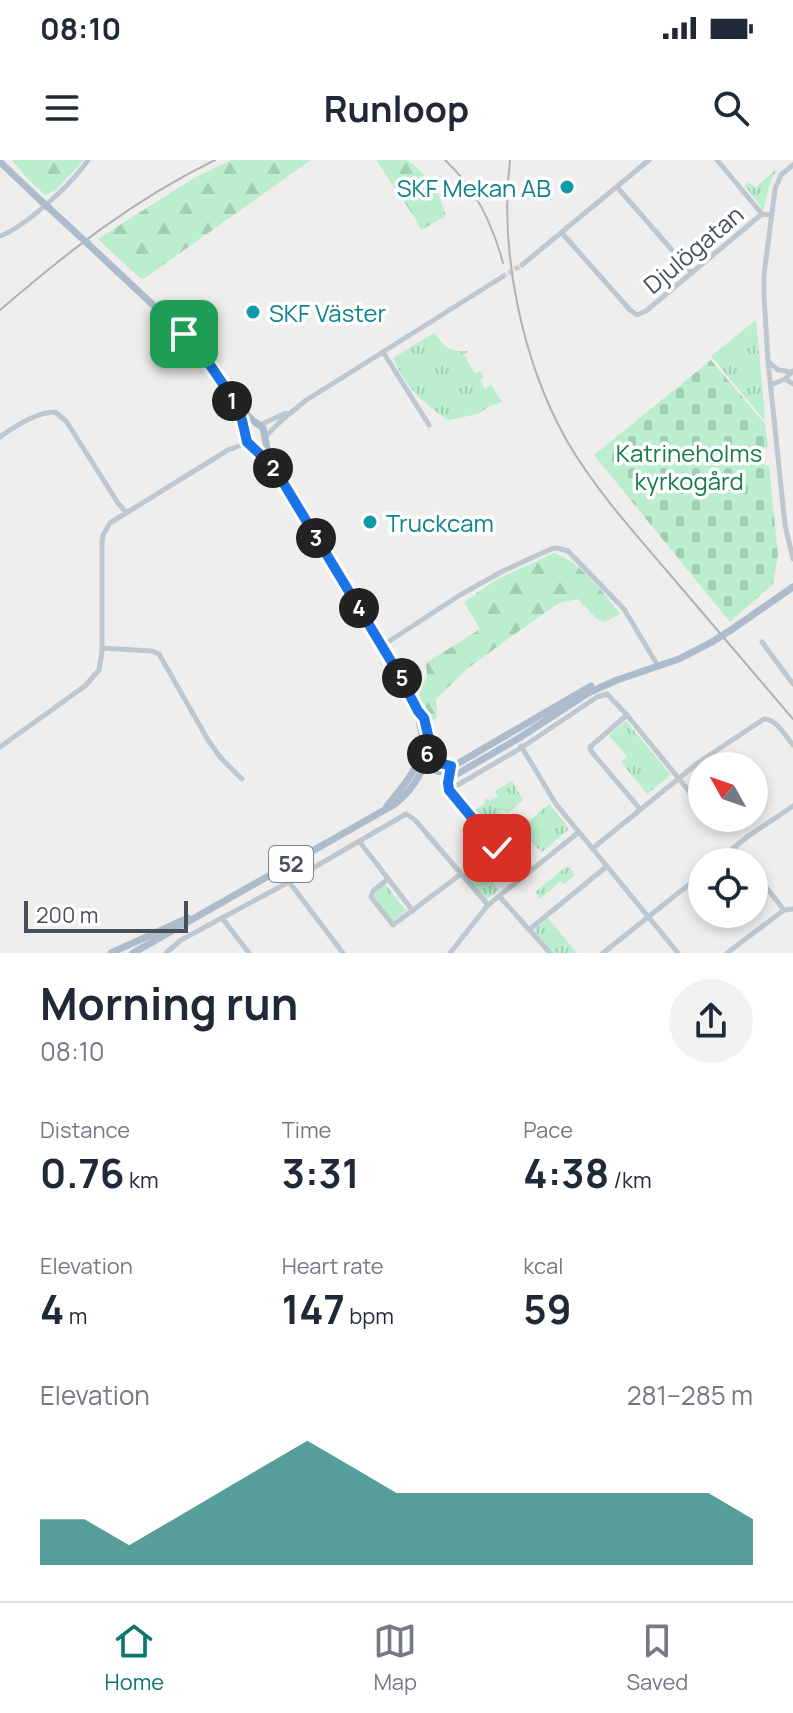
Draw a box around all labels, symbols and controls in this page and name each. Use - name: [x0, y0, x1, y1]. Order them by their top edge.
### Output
- text: 08:10: [40, 8, 121, 49]
- text: Runloop: [324, 84, 469, 133]
- icon: menu: [40, 86, 84, 130]
- icon: search: [709, 86, 753, 130]
- place label: SKF Mekan AB: [397, 171, 551, 204]
- marker: SKF Mekan AB: [558, 178, 576, 196]
- street label: Djulögatan: [636, 197, 750, 301]
- place label: SKF Väster: [269, 296, 386, 329]
- pin: [150, 300, 218, 368]
- marker: SKF Väster: [244, 303, 262, 321]
- icon: arrive: [162, 312, 206, 356]
- pin: 1: [212, 381, 252, 421]
- text: 1: [227, 386, 237, 416]
- park label: Katrineholms kyrkogård: [616, 436, 762, 497]
- pin: 2: [253, 448, 293, 488]
- text: 2: [266, 453, 280, 483]
- place label: Truckcam: [386, 506, 494, 539]
- marker: Truckcam: [361, 513, 379, 531]
- pin: 3: [296, 518, 336, 558]
- text: 3: [310, 523, 322, 553]
- pin: 4: [339, 588, 379, 628]
- text: 4: [352, 593, 366, 623]
- pin: 5: [382, 658, 422, 698]
- text: 5: [396, 663, 408, 693]
- pin: 6: [407, 734, 447, 774]
- text: 6: [420, 739, 434, 769]
- north arrow: [688, 752, 768, 832]
- map controls: [688, 752, 768, 928]
- pin: [463, 814, 531, 882]
- icon: check: [475, 826, 519, 870]
- road number: 52: [269, 846, 313, 882]
- button: locate: [688, 848, 768, 928]
- scale bar: [24, 897, 188, 933]
- text: 200 m: [36, 900, 98, 930]
- text: Morning run: [40, 973, 298, 1033]
- button: share: [669, 979, 753, 1063]
- text: 08:10: [40, 1033, 105, 1069]
- text: Distance: [40, 1115, 130, 1145]
- text: Time: [282, 1115, 331, 1145]
- text: Pace: [523, 1115, 573, 1145]
- text: 0.76: [40, 1145, 125, 1200]
- text: 3:31: [282, 1145, 359, 1200]
- text: 4:38: [523, 1145, 609, 1200]
- text: km: [125, 1165, 159, 1195]
- text: /km: [609, 1165, 652, 1195]
- text: Elevation: [40, 1251, 133, 1281]
- text: Heart rate: [282, 1251, 384, 1281]
- text: kcal: [523, 1251, 563, 1281]
- text: 4: [40, 1281, 64, 1336]
- text: 147: [282, 1281, 345, 1336]
- text: 59: [523, 1281, 572, 1336]
- text: m: [64, 1301, 87, 1331]
- text: bpm: [345, 1301, 394, 1331]
- text: Elevation: [40, 1377, 150, 1413]
- text: 281–285 m: [627, 1377, 753, 1413]
- tab: Home: [105, 1619, 164, 1697]
- tab: Map: [373, 1619, 417, 1697]
- tab: Saved: [626, 1619, 688, 1697]

